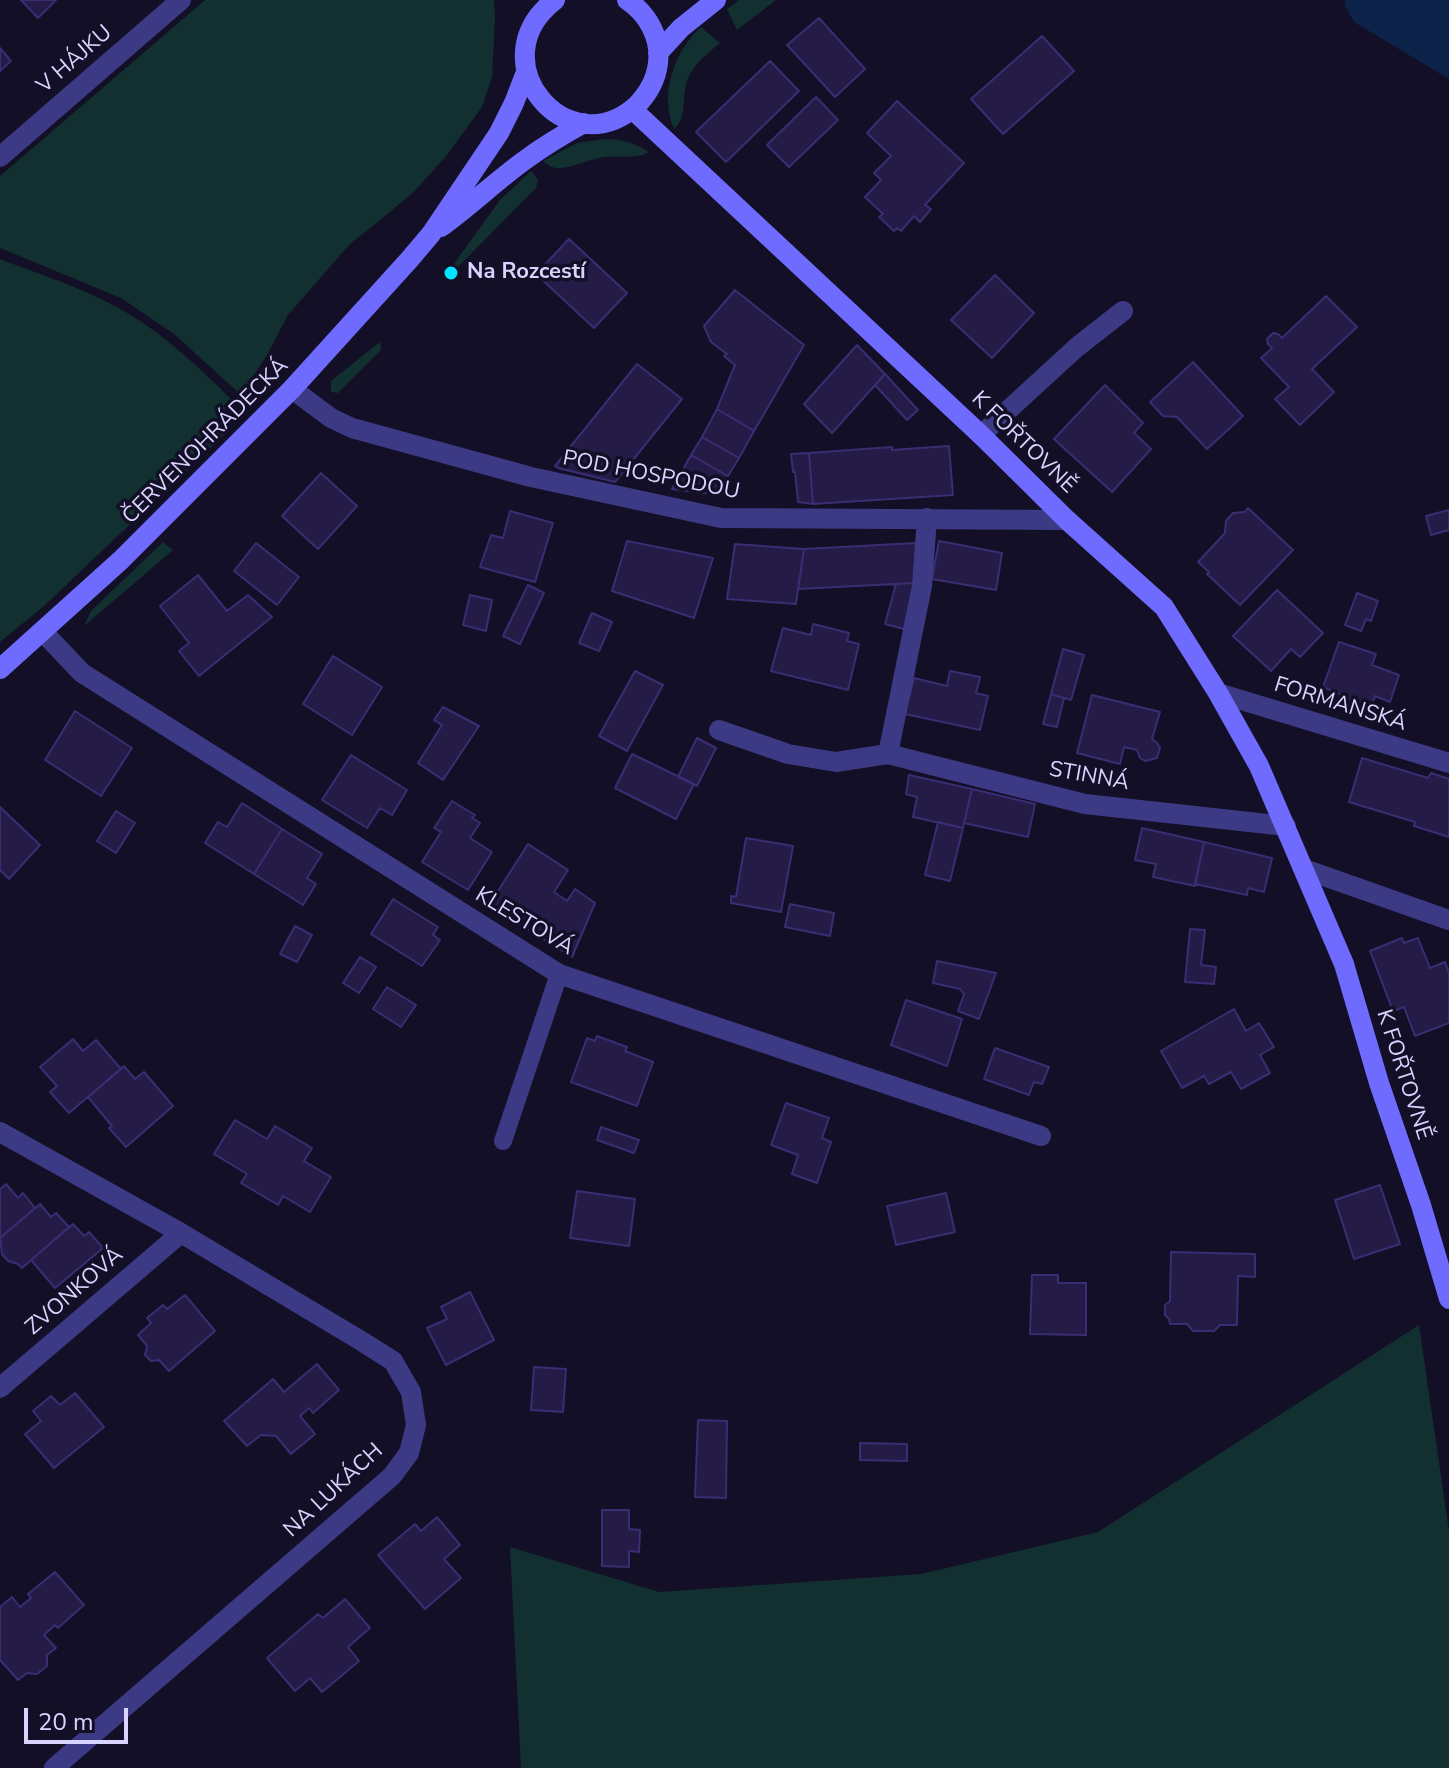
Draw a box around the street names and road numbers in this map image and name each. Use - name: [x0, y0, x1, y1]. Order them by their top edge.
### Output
- street label: V HÁJKU: [32, 20, 118, 100]
- street label: ČERVENOHRÁDECKÁ: [118, 354, 294, 530]
- street label: K FOŘTOVNĚ: [965, 387, 1081, 499]
- street label: POD HOSPODOU: [560, 446, 742, 506]
- street label: FORMANSKÁ: [1271, 672, 1409, 738]
- street label: STINNÁ: [1047, 757, 1131, 797]
- street label: KLESTOVÁ: [470, 882, 578, 962]
- street label: K FOŘTOVNĚ: [1370, 1007, 1436, 1143]
- street label: ZVONKOVÁ: [21, 1243, 129, 1341]
- street label: NA LUKÁCH: [279, 1438, 389, 1544]

